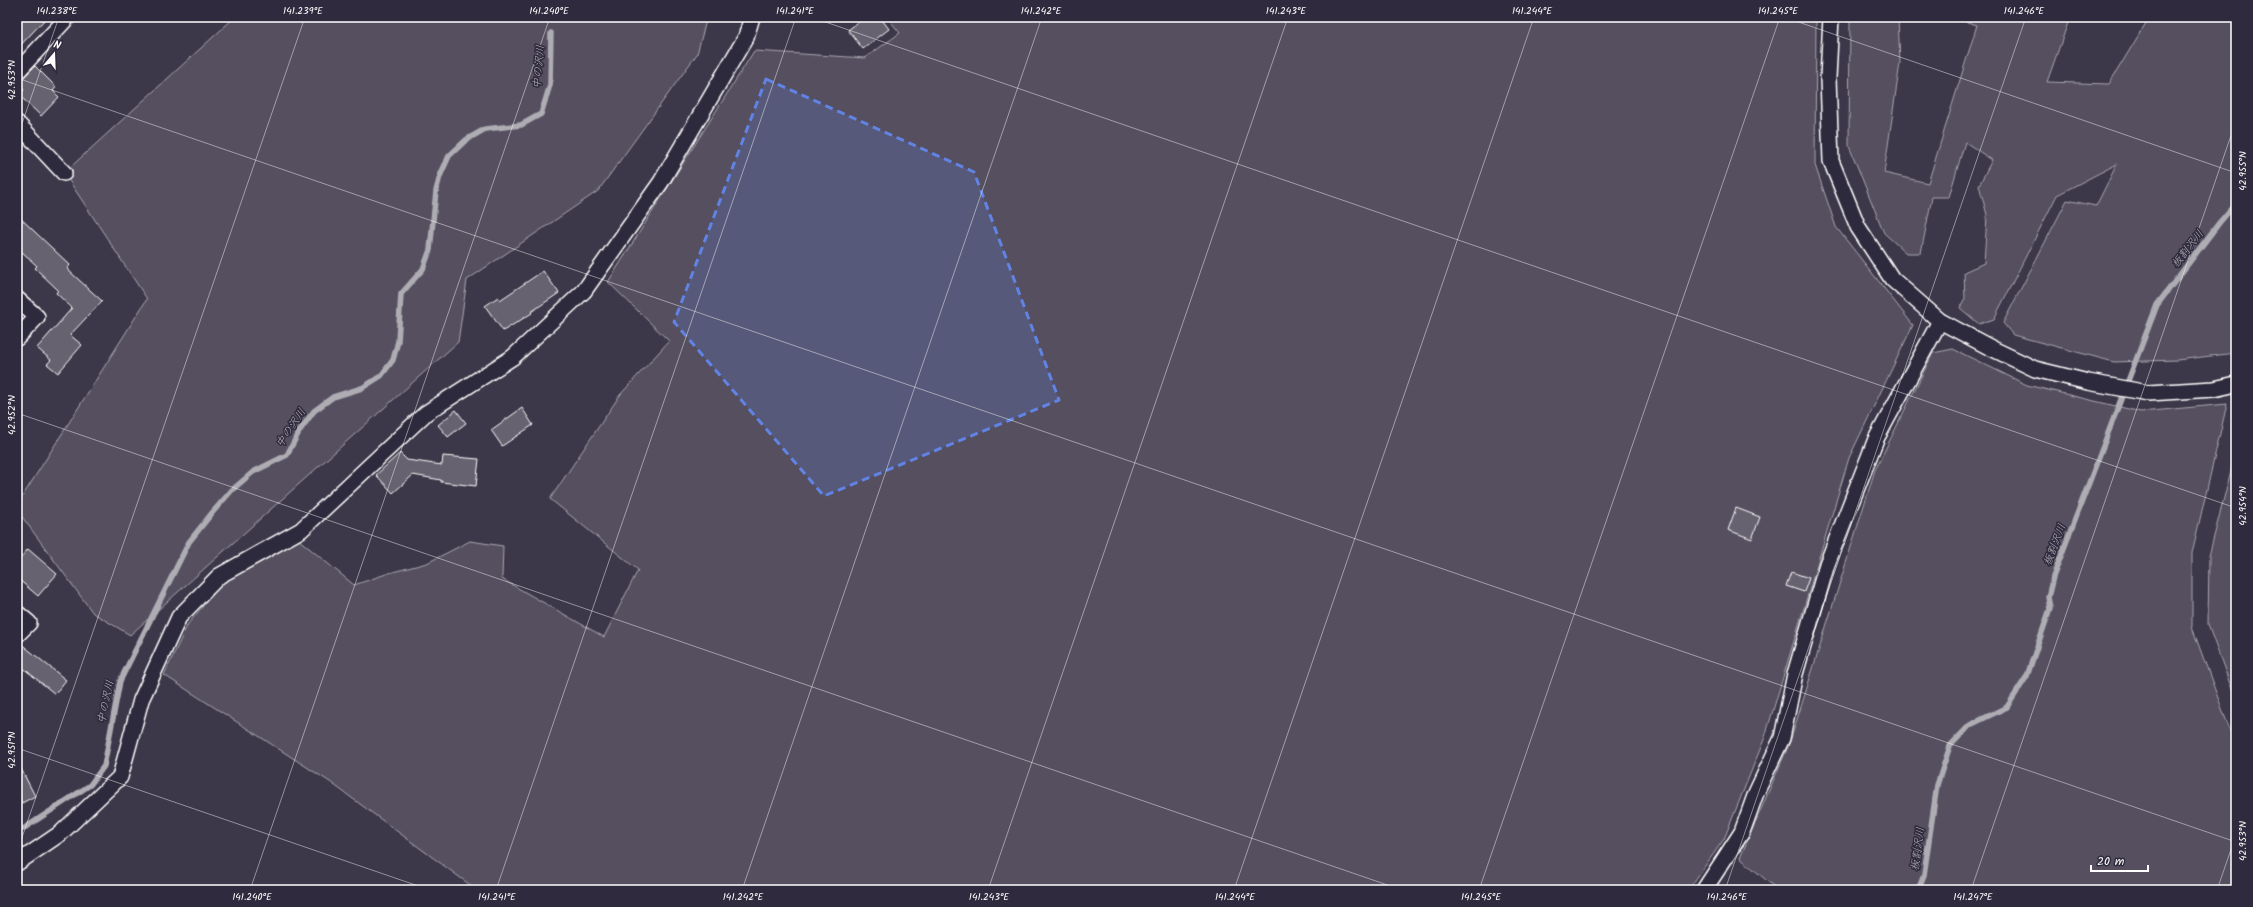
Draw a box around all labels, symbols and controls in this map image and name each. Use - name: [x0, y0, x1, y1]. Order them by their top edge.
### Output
- text: 141.238°E: [37, 3, 79, 19]
- text: 141.239°E: [283, 3, 324, 19]
- text: 141.240°E: [529, 3, 570, 19]
- text: 141.241°E: [776, 3, 815, 19]
- text: 141.242°E: [1021, 3, 1062, 19]
- text: 141.243°E: [1266, 3, 1307, 19]
- text: 141.244°E: [1512, 3, 1553, 19]
- text: 141.245°E: [1758, 3, 1799, 19]
- text: 141.246°E: [2004, 3, 2045, 19]
- north arrow: [34, 34, 74, 74]
- text: N: [51, 36, 63, 55]
- water label: 中の沢川: [528, 44, 550, 90]
- text: 42.953°N: [4, 60, 20, 100]
- text: 42.955°N: [2235, 151, 2251, 191]
- water label: 板割沢川: [2167, 226, 2209, 272]
- text: 42.952°N: [4, 395, 20, 435]
- water label: 中の沢川: [271, 405, 311, 451]
- text: 42.954°N: [2235, 486, 2251, 526]
- water label: 板割沢川: [2039, 521, 2071, 569]
- water label: 中の沢川: [93, 679, 119, 725]
- text: 42.951°N: [4, 731, 20, 769]
- text: 42.953°N: [2235, 821, 2251, 861]
- water label: 板割沢川: [1906, 826, 1930, 872]
- scale bar: [2091, 847, 2148, 873]
- text: 20 m: [2097, 852, 2125, 871]
- text: 141.240°E: [232, 889, 273, 905]
- text: 141.241°E: [478, 889, 517, 905]
- text: 141.242°E: [723, 889, 764, 905]
- text: 141.243°E: [969, 889, 1010, 905]
- text: 141.244°E: [1215, 889, 1256, 905]
- text: 141.245°E: [1461, 889, 1502, 905]
- text: 141.246°E: [1707, 889, 1748, 905]
- text: 141.247°E: [1953, 889, 1994, 905]

